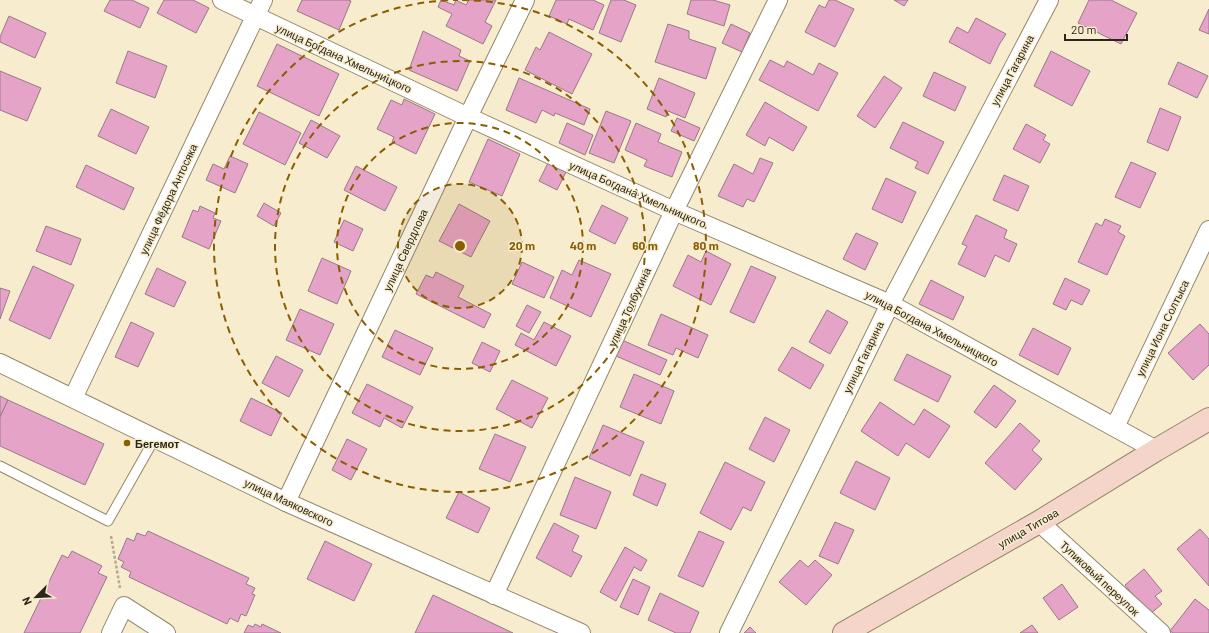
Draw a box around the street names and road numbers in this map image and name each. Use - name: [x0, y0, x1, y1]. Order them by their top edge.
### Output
- street label: улица Богдана Хмельницкого: [274, 21, 414, 95]
- street label: улица Гагарина: [988, 32, 1037, 108]
- street label: улица Фёдора Антосяка: [137, 141, 200, 257]
- street label: улица Богдана Хмельницкого: [568, 158, 708, 230]
- street label: улица Свердлова: [380, 206, 430, 293]
- street label: улица Толбухина: [605, 264, 653, 349]
- street label: улица Иона Солтыса: [1133, 277, 1191, 378]
- street label: улица Богдана Хмельницкого: [863, 287, 1001, 369]
- street label: улица Гагарина: [840, 318, 886, 395]
- street label: улица Маяковского: [242, 476, 336, 528]
- street label: улица Титова: [995, 505, 1061, 551]
- street label: Тупиковый переулок: [1058, 538, 1143, 618]

